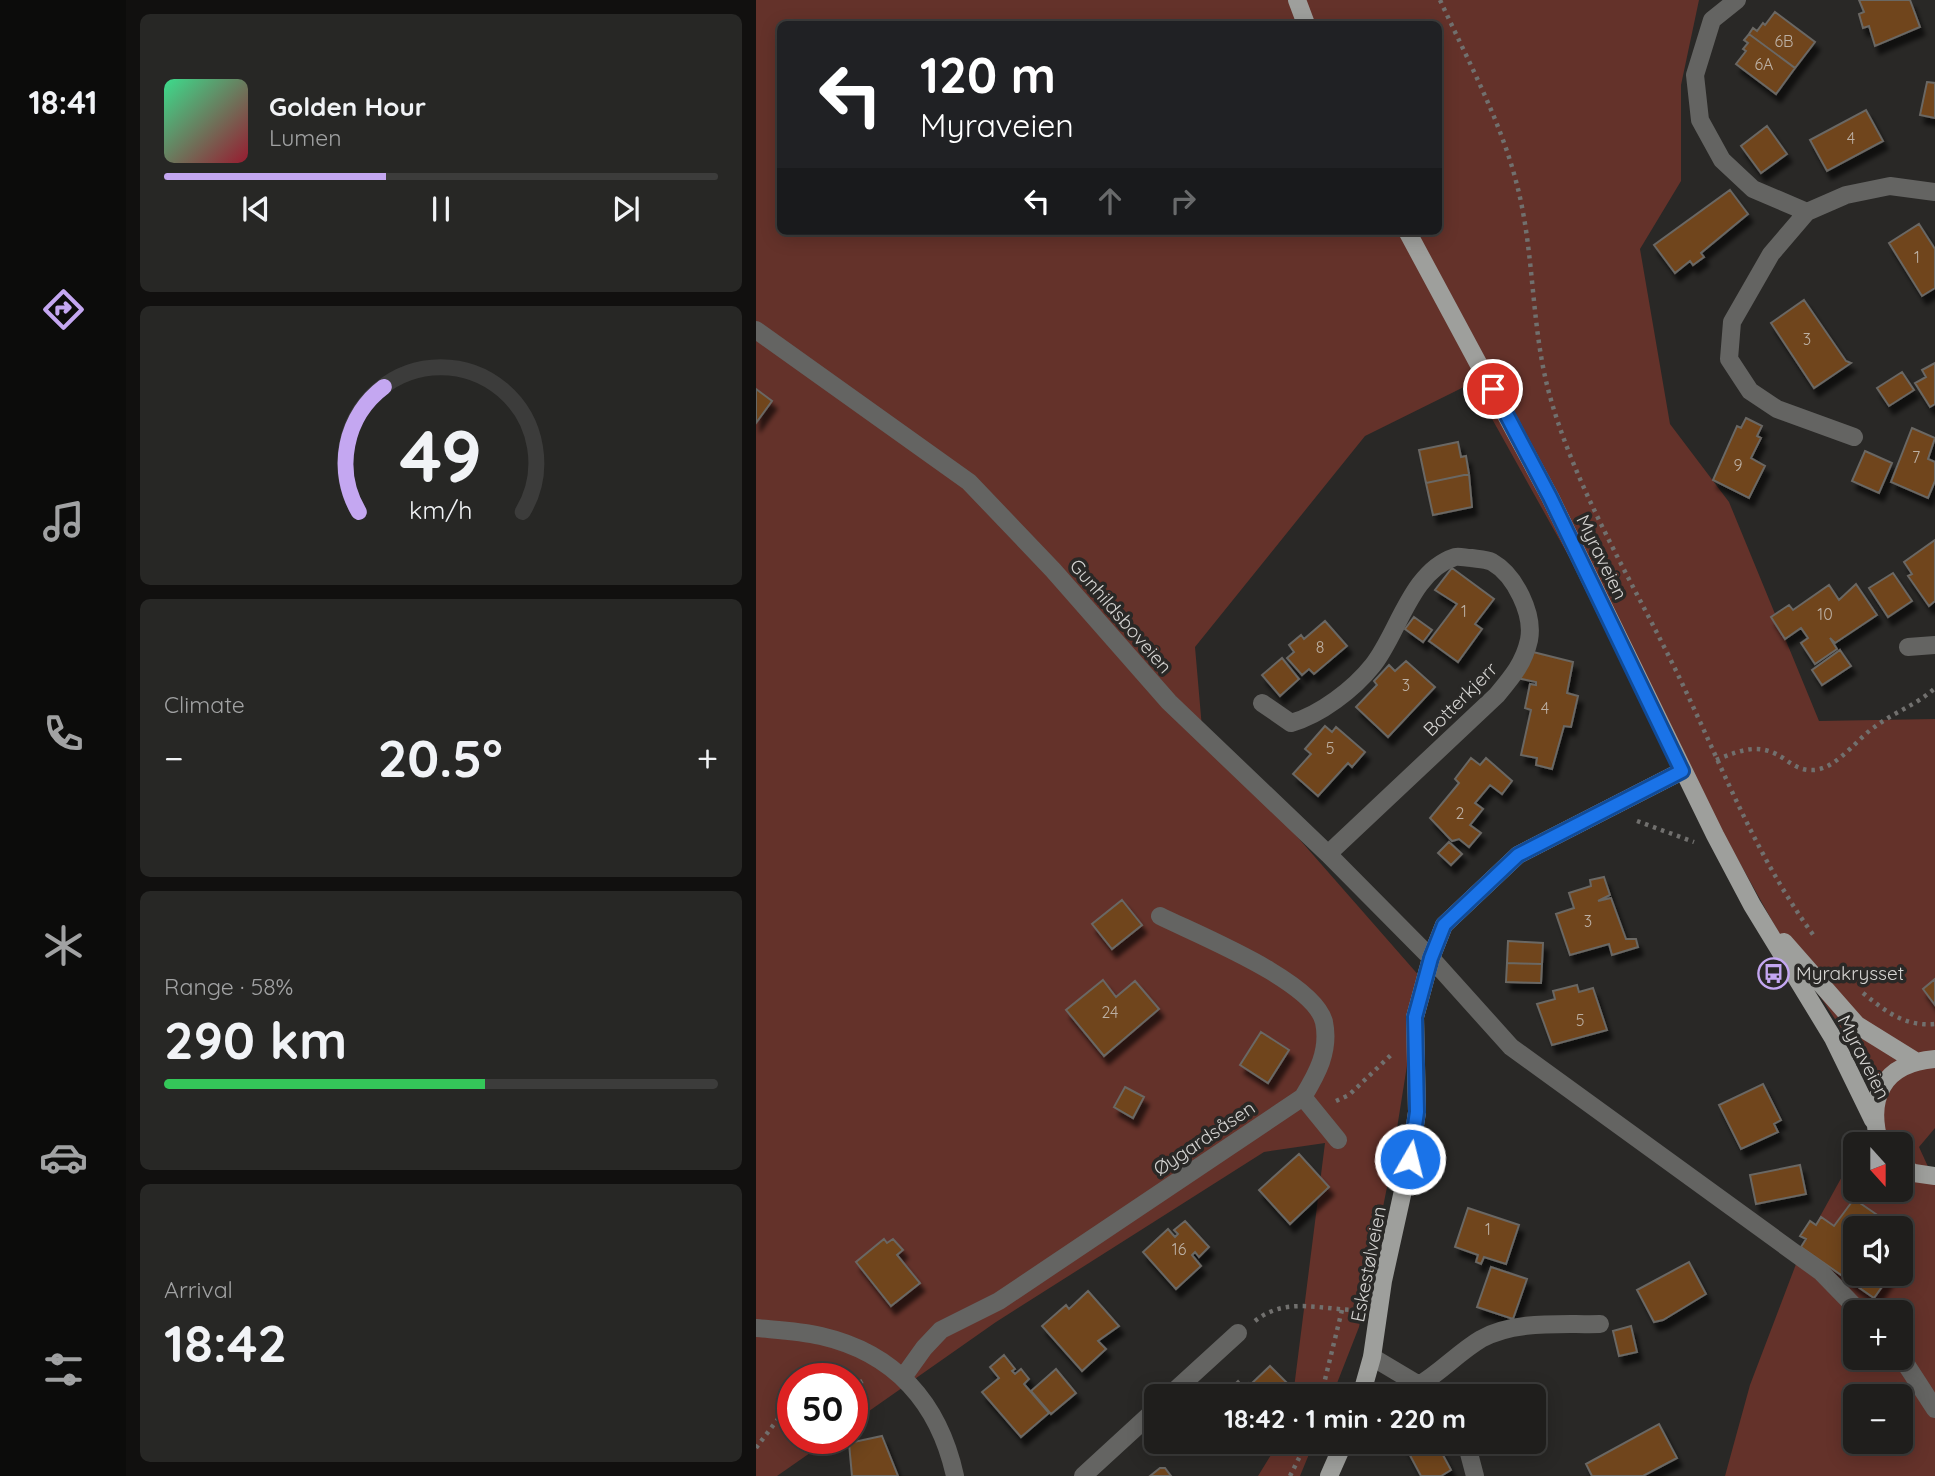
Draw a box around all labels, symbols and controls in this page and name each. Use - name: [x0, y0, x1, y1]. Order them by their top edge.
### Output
- house number: 6B: [1774, 31, 1794, 51]
- text: 120 m: [920, 44, 1056, 105]
- icon: left: [805, 49, 896, 140]
- house number: 6A: [1755, 54, 1773, 74]
- text: 18:41: [28, 82, 98, 122]
- text: Golden Hour: [269, 90, 426, 123]
- text: Myraveien: [920, 105, 1074, 145]
- text: Lumen: [269, 123, 342, 152]
- house number: 4: [1847, 128, 1855, 148]
- icon: left: [1018, 182, 1056, 220]
- icon: ahead: [1091, 182, 1129, 220]
- icon: right: [1164, 182, 1202, 220]
- icon: previous: [237, 190, 275, 228]
- icon: pause: [422, 190, 460, 228]
- icon: next: [607, 190, 645, 228]
- house number: 1: [1914, 247, 1920, 267]
- icon: directions: [39, 285, 88, 334]
- house number: 3: [1803, 329, 1811, 349]
- pin: [1463, 359, 1523, 419]
- icon: arrive: [1474, 370, 1512, 408]
- text: 49: [400, 409, 482, 500]
- house number: 7: [1912, 447, 1920, 467]
- house number: 9: [1734, 455, 1743, 475]
- text: km/h: [409, 493, 473, 524]
- icon: music: [39, 497, 88, 546]
- street label: Myraveien: [1571, 511, 1633, 603]
- street label: Gunhildsboveien: [1065, 554, 1177, 678]
- house number: 1: [1461, 601, 1467, 621]
- house number: 10: [1817, 604, 1833, 624]
- house number: 8: [1316, 637, 1324, 657]
- street label: Botterkjerr: [1418, 656, 1503, 741]
- house number: 3: [1402, 675, 1410, 695]
- text: Climate: [164, 690, 245, 719]
- house number: 4: [1541, 698, 1549, 718]
- icon: phone: [39, 709, 88, 758]
- text: 20.5°: [378, 725, 503, 790]
- text: −: [164, 734, 184, 782]
- text: +: [697, 734, 718, 782]
- house number: 5: [1326, 738, 1334, 758]
- house number: 2: [1456, 803, 1465, 823]
- house number: 3: [1584, 911, 1592, 931]
- icon: climate: [39, 921, 88, 970]
- bus stop icon: Myrakrysset: [1756, 956, 1790, 990]
- place label: Myrakrysset: [1796, 961, 1904, 985]
- text: Range · 58%: [164, 972, 293, 1001]
- house number: 24: [1101, 1002, 1119, 1022]
- text: 290 km: [164, 1007, 347, 1072]
- house number: 5: [1576, 1010, 1584, 1030]
- street label: Myraveien: [1833, 1011, 1895, 1103]
- street label: Øygardsåsen: [1149, 1095, 1259, 1181]
- position arrow: [1373, 1122, 1447, 1196]
- north arrow: [1843, 1132, 1913, 1202]
- map controls: [1843, 1132, 1913, 1454]
- icon: car: [39, 1133, 88, 1182]
- street label: Eskestølveien: [1345, 1204, 1391, 1324]
- button: sound: [1843, 1216, 1913, 1286]
- house number: 1: [1485, 1219, 1491, 1239]
- house number: 16: [1172, 1239, 1187, 1259]
- text: Arrival: [164, 1275, 233, 1304]
- button: +: [1843, 1300, 1913, 1370]
- text: 18:42: [164, 1310, 287, 1375]
- icon: filters: [39, 1345, 88, 1394]
- speed limit sign: 50: [777, 1363, 868, 1454]
- button: −: [1843, 1384, 1913, 1454]
- text: 18:42 · 1 min · 220 m: [1224, 1402, 1466, 1435]

